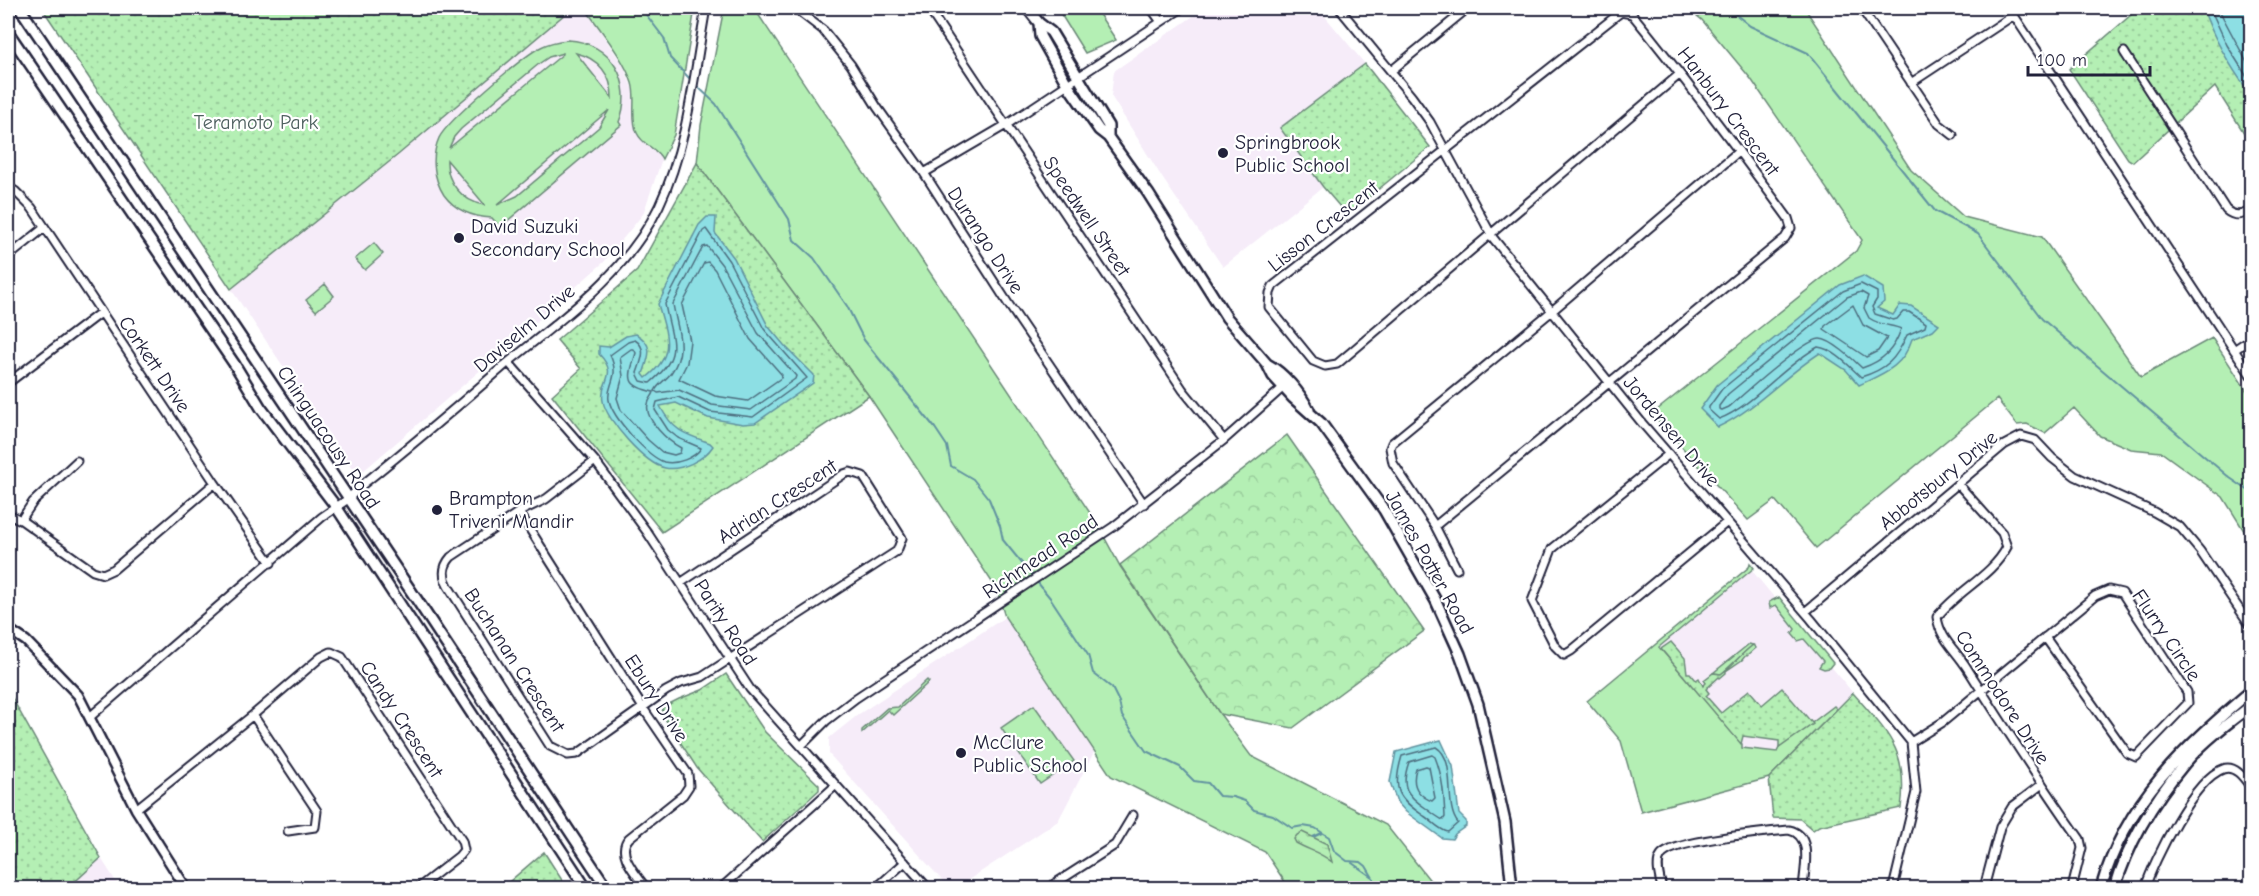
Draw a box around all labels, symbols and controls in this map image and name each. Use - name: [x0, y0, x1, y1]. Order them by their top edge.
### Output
- scale bar: [2028, 39, 2150, 77]
- street label: Hanbury Crescent: [1673, 43, 1785, 181]
- text: 100 m: [2037, 50, 2087, 71]
- park label: Teramoto Park: [194, 111, 319, 134]
- place label: Springbrook Public School: [1235, 131, 1349, 177]
- marker: Springbrook Public School: [1216, 146, 1230, 160]
- street label: Speedwell Street: [1038, 152, 1136, 282]
- street label: Lisson Crescent: [1263, 175, 1384, 277]
- street label: Durango Drive: [943, 183, 1029, 298]
- place label: David Suzuki Secondary School: [471, 215, 625, 261]
- marker: David Suzuki Secondary School: [452, 231, 466, 245]
- street label: Daviselm Drive: [469, 279, 579, 377]
- street label: Corkett Drive: [114, 312, 195, 417]
- street label: Chinguacousy Road: [272, 361, 385, 513]
- street label: Jordensen Drive: [1619, 371, 1725, 491]
- street label: Abbotsbury Drive: [1875, 426, 2002, 535]
- street label: Adrian Crescent: [713, 454, 842, 548]
- street label: James Potter Road: [1381, 486, 1479, 638]
- place label: Brampton Triveni Mandir: [449, 487, 573, 533]
- marker: Brampton Triveni Mandir: [430, 503, 444, 517]
- street label: Richmead Road: [978, 509, 1102, 603]
- street label: Parity Road: [689, 575, 762, 669]
- street label: Buchanan Crescent: [459, 584, 570, 738]
- street label: Flurry Circle: [2127, 585, 2206, 686]
- street label: Commodore Drive: [1951, 626, 2054, 769]
- street label: Ebury Drive: [620, 650, 693, 746]
- street label: Candy Crescent: [355, 657, 449, 783]
- place label: McClure Public School: [973, 731, 1087, 777]
- marker: McClure Public School: [954, 746, 968, 760]

